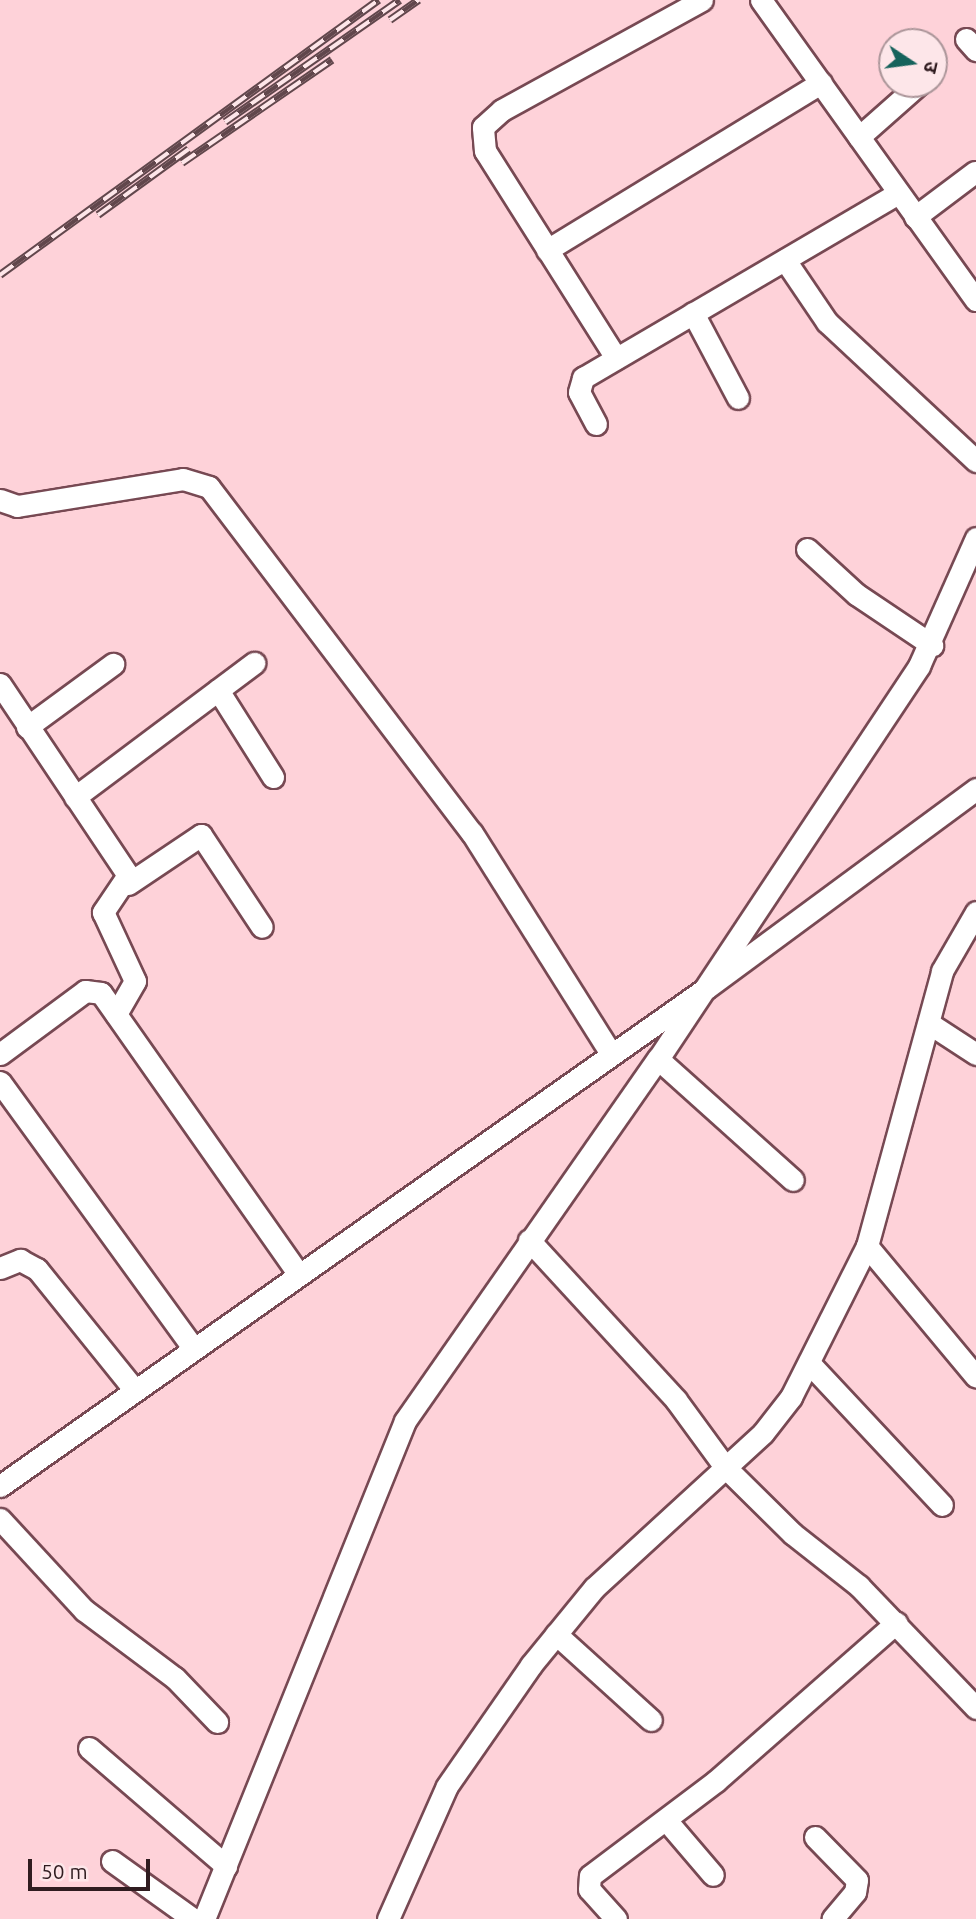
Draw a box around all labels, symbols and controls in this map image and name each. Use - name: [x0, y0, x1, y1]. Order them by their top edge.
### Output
- north arrow: [878, 28, 948, 98]
- text: उ: [920, 59, 943, 75]
- scale bar: [32, 1846, 154, 1890]
- text: 50 m: [41, 1859, 88, 1883]

